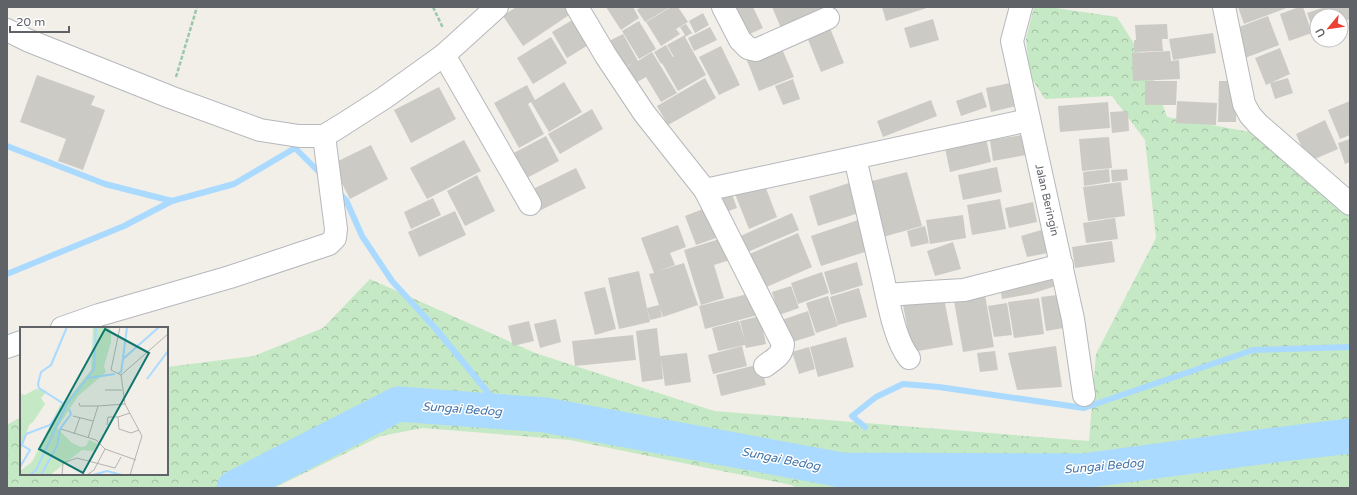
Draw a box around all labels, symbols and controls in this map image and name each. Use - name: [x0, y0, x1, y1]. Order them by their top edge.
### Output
- scale bar: [10, 8, 69, 34]
- north arrow: [1309, 8, 1349, 48]
- text: 20 m: [16, 15, 45, 29]
- text: U: [1313, 26, 1328, 39]
- street label: Jalan Beringin: [1032, 163, 1062, 237]
- inset map: [20, 327, 168, 475]
- water label: Sungai Bedog: [422, 399, 504, 419]
- water label: Sungai Bedog: [740, 445, 823, 474]
- water label: Sungai Bedog: [1064, 455, 1146, 476]

